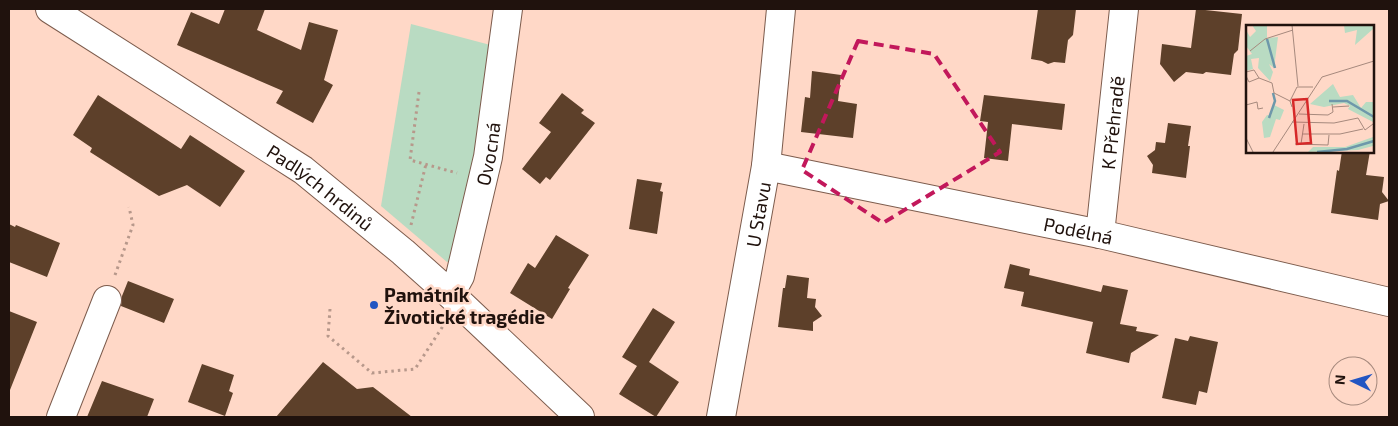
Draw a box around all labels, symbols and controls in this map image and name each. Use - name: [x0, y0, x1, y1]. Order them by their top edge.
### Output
- inset map: [1246, 25, 1373, 152]
- street label: K Přehradě: [1095, 75, 1128, 171]
- street label: Ovocná: [470, 120, 504, 188]
- street label: Padlých hrdinů: [263, 139, 379, 235]
- street label: U Stavu: [740, 180, 775, 249]
- street label: Podélná: [1042, 211, 1116, 248]
- place label: Památník Životické tragédie: [384, 283, 545, 328]
- marker: Památník Životické tragédie: [368, 299, 380, 311]
- north arrow: [1328, 356, 1378, 406]
- text: N: [1331, 374, 1348, 386]

